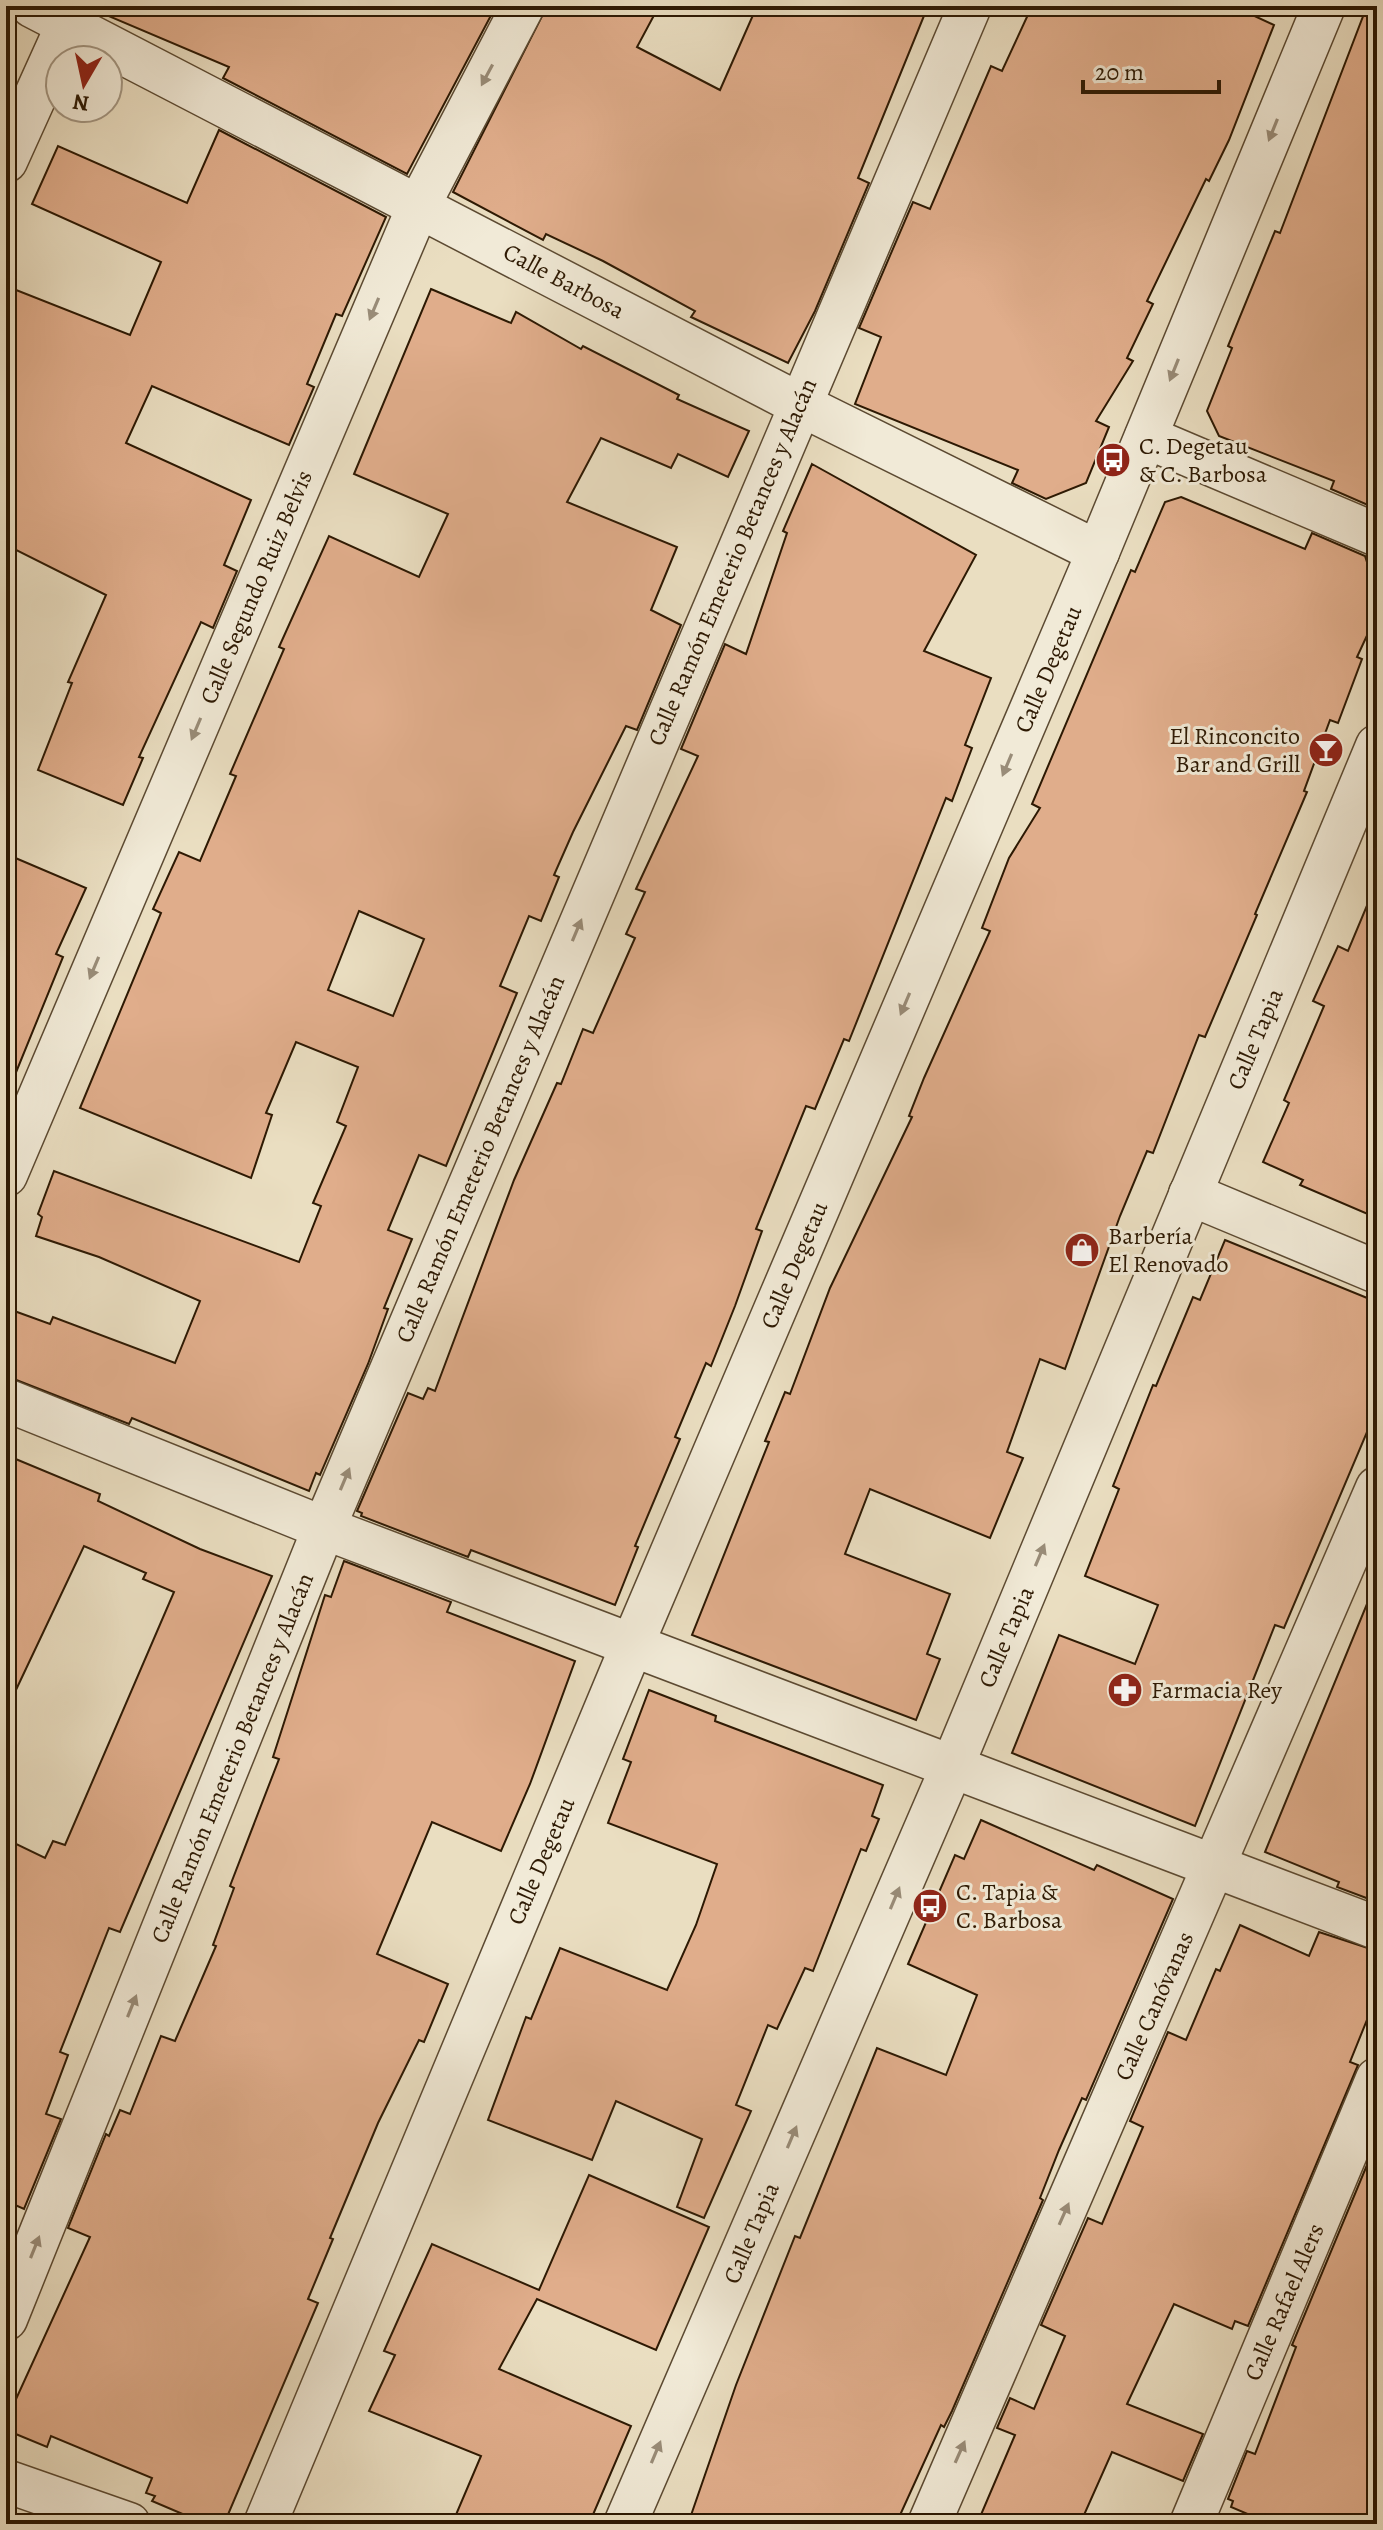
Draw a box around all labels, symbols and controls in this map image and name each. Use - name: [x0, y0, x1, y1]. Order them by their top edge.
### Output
- north arrow: [44, 44, 124, 124]
- scale bar: [1083, 44, 1219, 94]
- text: 20 m: [1095, 56, 1144, 88]
- one-way arrow: [480, 64, 494, 86]
- text: N: [71, 87, 91, 119]
- one-way arrow: [1266, 118, 1279, 142]
- street label: Calle Barbosa: [498, 236, 631, 327]
- one-way arrow: [368, 297, 381, 321]
- one-way arrow: [1167, 358, 1180, 382]
- street label: Calle Ramón Emeterio Betances y Alacán: [640, 373, 824, 751]
- place label: C. Degetau & C. Barbosa: [1139, 430, 1268, 490]
- bus stop icon: C. Degetau & C. Barbosa: [1094, 441, 1132, 479]
- street label: Calle Segundo Ruiz Belvis: [192, 465, 320, 709]
- street label: Calle Degetau: [1007, 600, 1089, 738]
- one-way arrow: [189, 717, 202, 741]
- place label: El Rinconcito Bar and Grill: [1169, 720, 1300, 780]
- bar icon: El Rinconcito Bar and Grill: [1307, 731, 1345, 769]
- one-way arrow: [1001, 753, 1014, 776]
- one-way arrow: [570, 918, 583, 942]
- one-way arrow: [87, 956, 100, 980]
- street label: Calle Ramón Emeterio Betances y Alacán: [388, 970, 572, 1348]
- street label: Calle Tapia: [1219, 983, 1291, 1095]
- one-way arrow: [899, 992, 912, 1016]
- street label: Calle Degetau: [753, 1196, 835, 1334]
- place label: Barbería El Renovado: [1108, 1220, 1229, 1280]
- shop icon: Barbería El Renovado: [1063, 1231, 1101, 1269]
- one-way arrow: [338, 1467, 351, 1491]
- one-way arrow: [1034, 1543, 1047, 1567]
- street label: Calle Ramón Emeterio Betances y Alacán: [143, 1568, 321, 1948]
- street label: Calle Tapia: [970, 1581, 1042, 1693]
- pharmacy icon: Farmacia Rey: [1106, 1671, 1144, 1709]
- place label: Farmacia Rey: [1151, 1674, 1282, 1706]
- street label: Calle Degetau: [500, 1792, 582, 1930]
- place label: C. Tapia & C. Barbosa: [956, 1876, 1063, 1936]
- one-way arrow: [889, 1886, 902, 1910]
- bus stop icon: C. Tapia & C. Barbosa: [911, 1887, 949, 1925]
- street label: Calle Canóvanas: [1107, 1926, 1201, 2086]
- one-way arrow: [126, 1994, 139, 2018]
- one-way arrow: [786, 2125, 799, 2148]
- street label: Calle Tapia: [715, 2177, 787, 2289]
- one-way arrow: [1057, 2202, 1070, 2226]
- street label: Calle Rafael Alers: [1236, 2218, 1332, 2386]
- one-way arrow: [29, 2235, 42, 2259]
- one-way arrow: [649, 2441, 662, 2464]
- one-way arrow: [953, 2441, 967, 2464]

